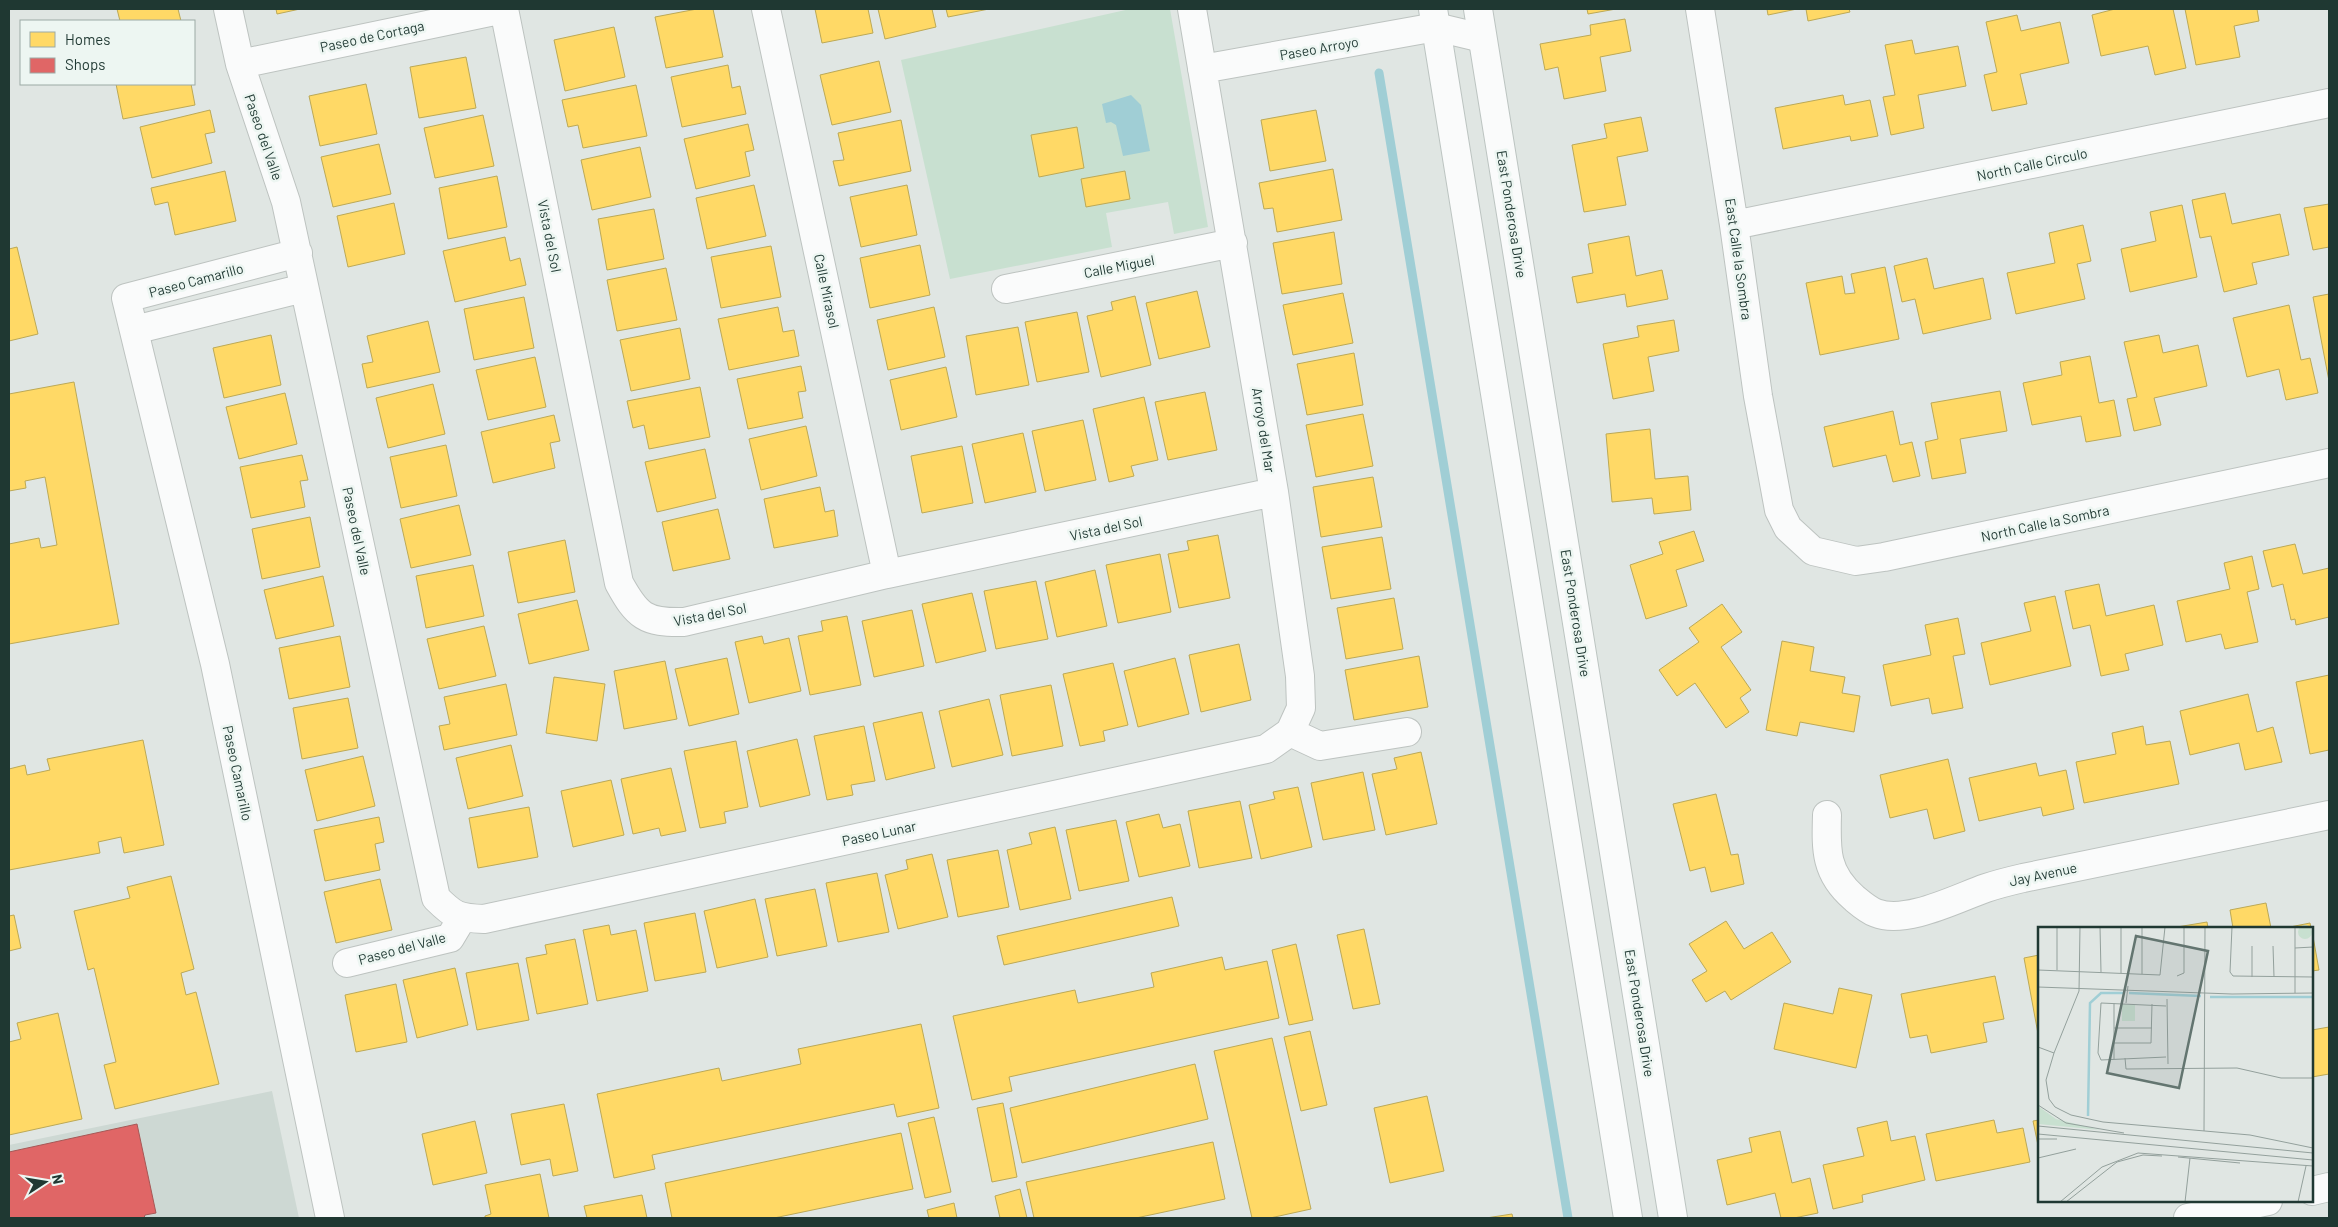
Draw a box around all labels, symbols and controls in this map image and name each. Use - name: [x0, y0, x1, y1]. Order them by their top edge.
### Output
- street label: Paseo de Cortaga: [318, 17, 426, 55]
- legend: [20, 20, 195, 85]
- text: Homes: [65, 30, 110, 48]
- street label: Paseo Arroyo: [1278, 33, 1360, 63]
- text: Shops: [65, 55, 105, 73]
- street label: Paseo del Valle: [241, 92, 287, 182]
- street label: North Calle Circulo: [1975, 144, 2089, 184]
- street label: East Ponderosa Drive: [1494, 149, 1530, 279]
- street label: East Calle la Sombra: [1722, 197, 1756, 321]
- street label: Vista del Sol: [535, 198, 565, 274]
- street label: Calle Miguel: [1082, 251, 1156, 281]
- street label: Calle Mirasol: [811, 252, 843, 330]
- street label: Paseo Camarillo: [147, 259, 245, 301]
- street label: Arroyo del Mar: [1249, 386, 1279, 474]
- street label: Paseo del Valle: [339, 485, 375, 577]
- street label: North Calle la Sombra: [1979, 501, 2111, 545]
- street label: Vista del Sol: [1068, 512, 1144, 544]
- street label: East Ponderosa Drive: [1558, 548, 1594, 678]
- street label: Vista del Sol: [672, 599, 748, 629]
- street label: Paseo Camarillo: [220, 724, 256, 822]
- street label: Paseo Lunar: [840, 817, 918, 849]
- street label: Jay Avenue: [2008, 859, 2078, 889]
- inset map: [2038, 927, 2313, 1202]
- street label: Paseo del Valle: [356, 928, 448, 968]
- street label: East Ponderosa Drive: [1622, 948, 1658, 1078]
- north arrow: [20, 1157, 70, 1207]
- text: N: [49, 1173, 67, 1186]

